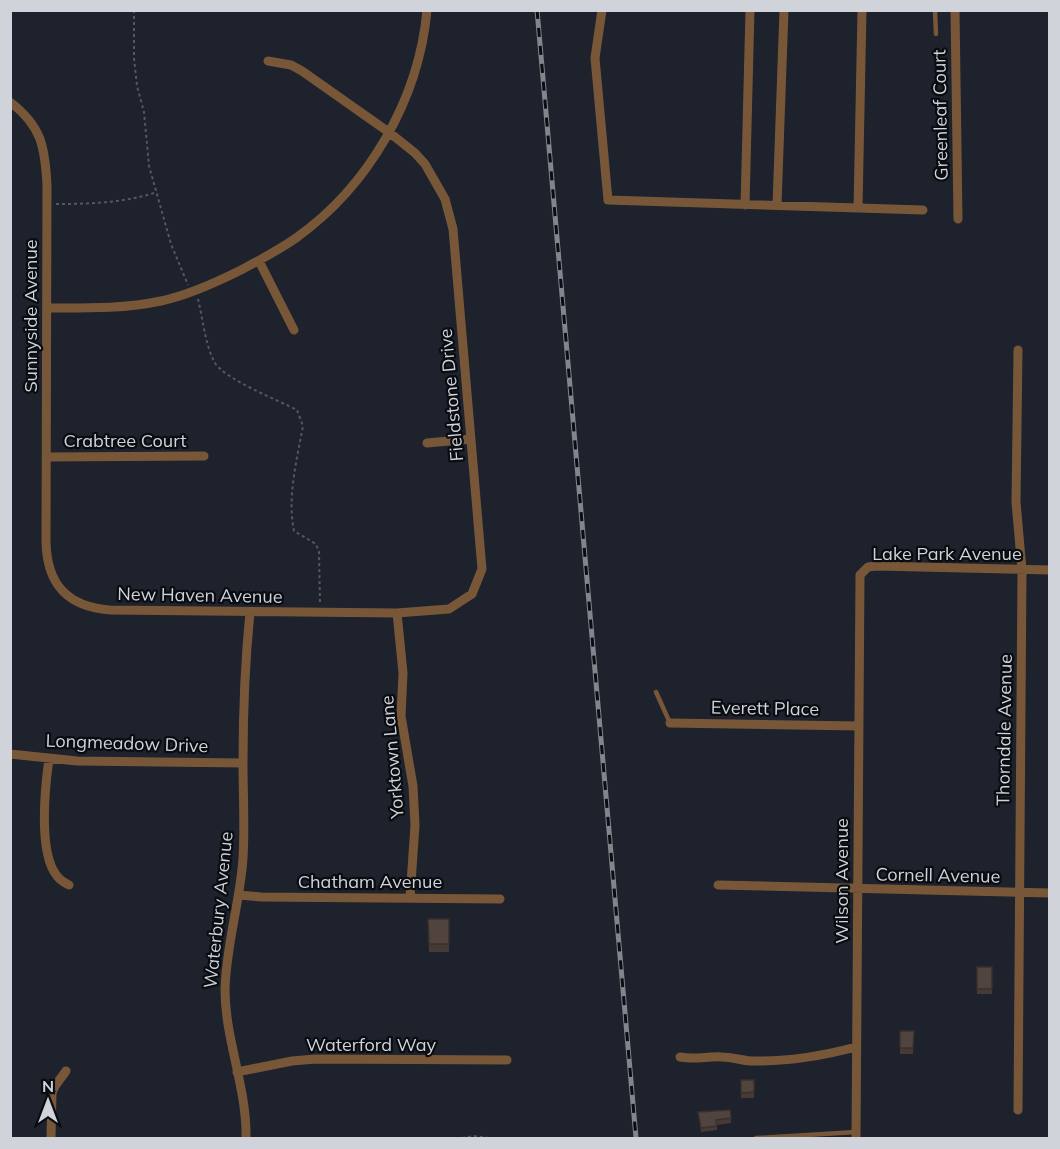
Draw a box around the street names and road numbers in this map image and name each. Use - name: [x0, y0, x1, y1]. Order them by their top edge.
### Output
- street label: Greenleaf Court: [927, 49, 953, 181]
- street label: Sunnyside Avenue: [19, 239, 42, 393]
- street label: Fieldstone Drive: [434, 328, 468, 462]
- street label: Crabtree Court: [64, 429, 186, 452]
- street label: Lake Park Avenue: [872, 542, 1022, 565]
- street label: New Haven Avenue: [117, 582, 283, 608]
- street label: Thorndale Avenue: [991, 654, 1017, 806]
- street label: Yorktown Lane: [375, 694, 409, 821]
- street label: Everett Place: [711, 696, 819, 720]
- street label: Longmeadow Drive: [45, 729, 209, 757]
- street label: Wilson Avenue: [830, 818, 853, 944]
- street label: Waterbury Avenue: [198, 830, 238, 990]
- street label: Cornell Avenue: [875, 862, 1001, 888]
- street label: Chatham Avenue: [298, 870, 442, 893]
- street label: Waterford Way: [306, 1033, 436, 1056]

